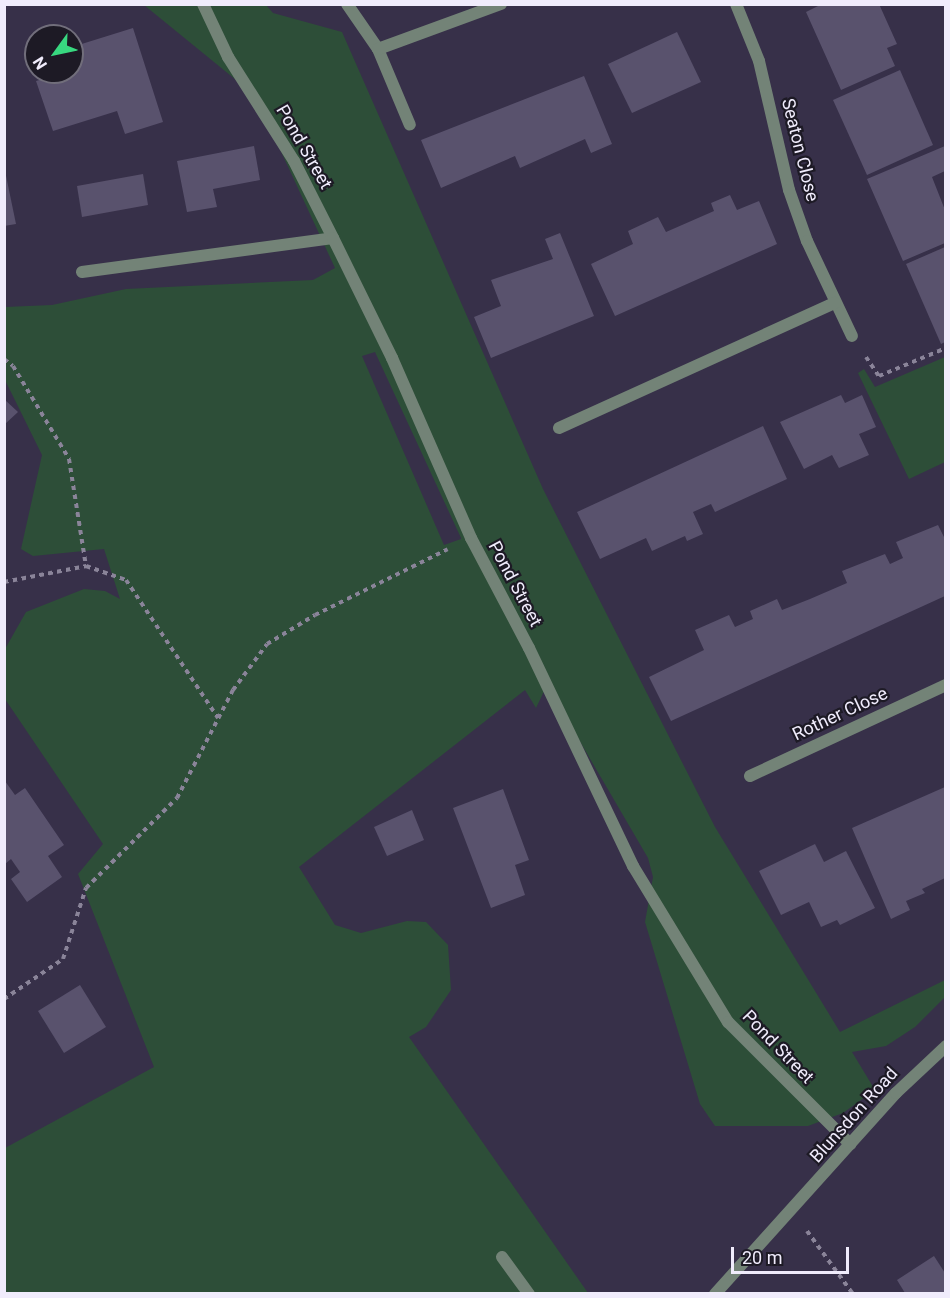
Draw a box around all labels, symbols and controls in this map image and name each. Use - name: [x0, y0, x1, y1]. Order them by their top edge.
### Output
- north arrow: [24, 24, 84, 84]
- text: N: [29, 53, 51, 73]
- street label: Seaton Close: [777, 96, 823, 204]
- street label: Pond Street: [271, 101, 337, 193]
- street label: Pond Street: [484, 538, 546, 630]
- street label: Rother Close: [789, 683, 891, 745]
- street label: Pond Street: [738, 1006, 818, 1088]
- street label: Blunsdon Road: [806, 1063, 902, 1167]
- scale bar: [734, 1235, 852, 1273]
- text: 20 m: [742, 1247, 782, 1268]

